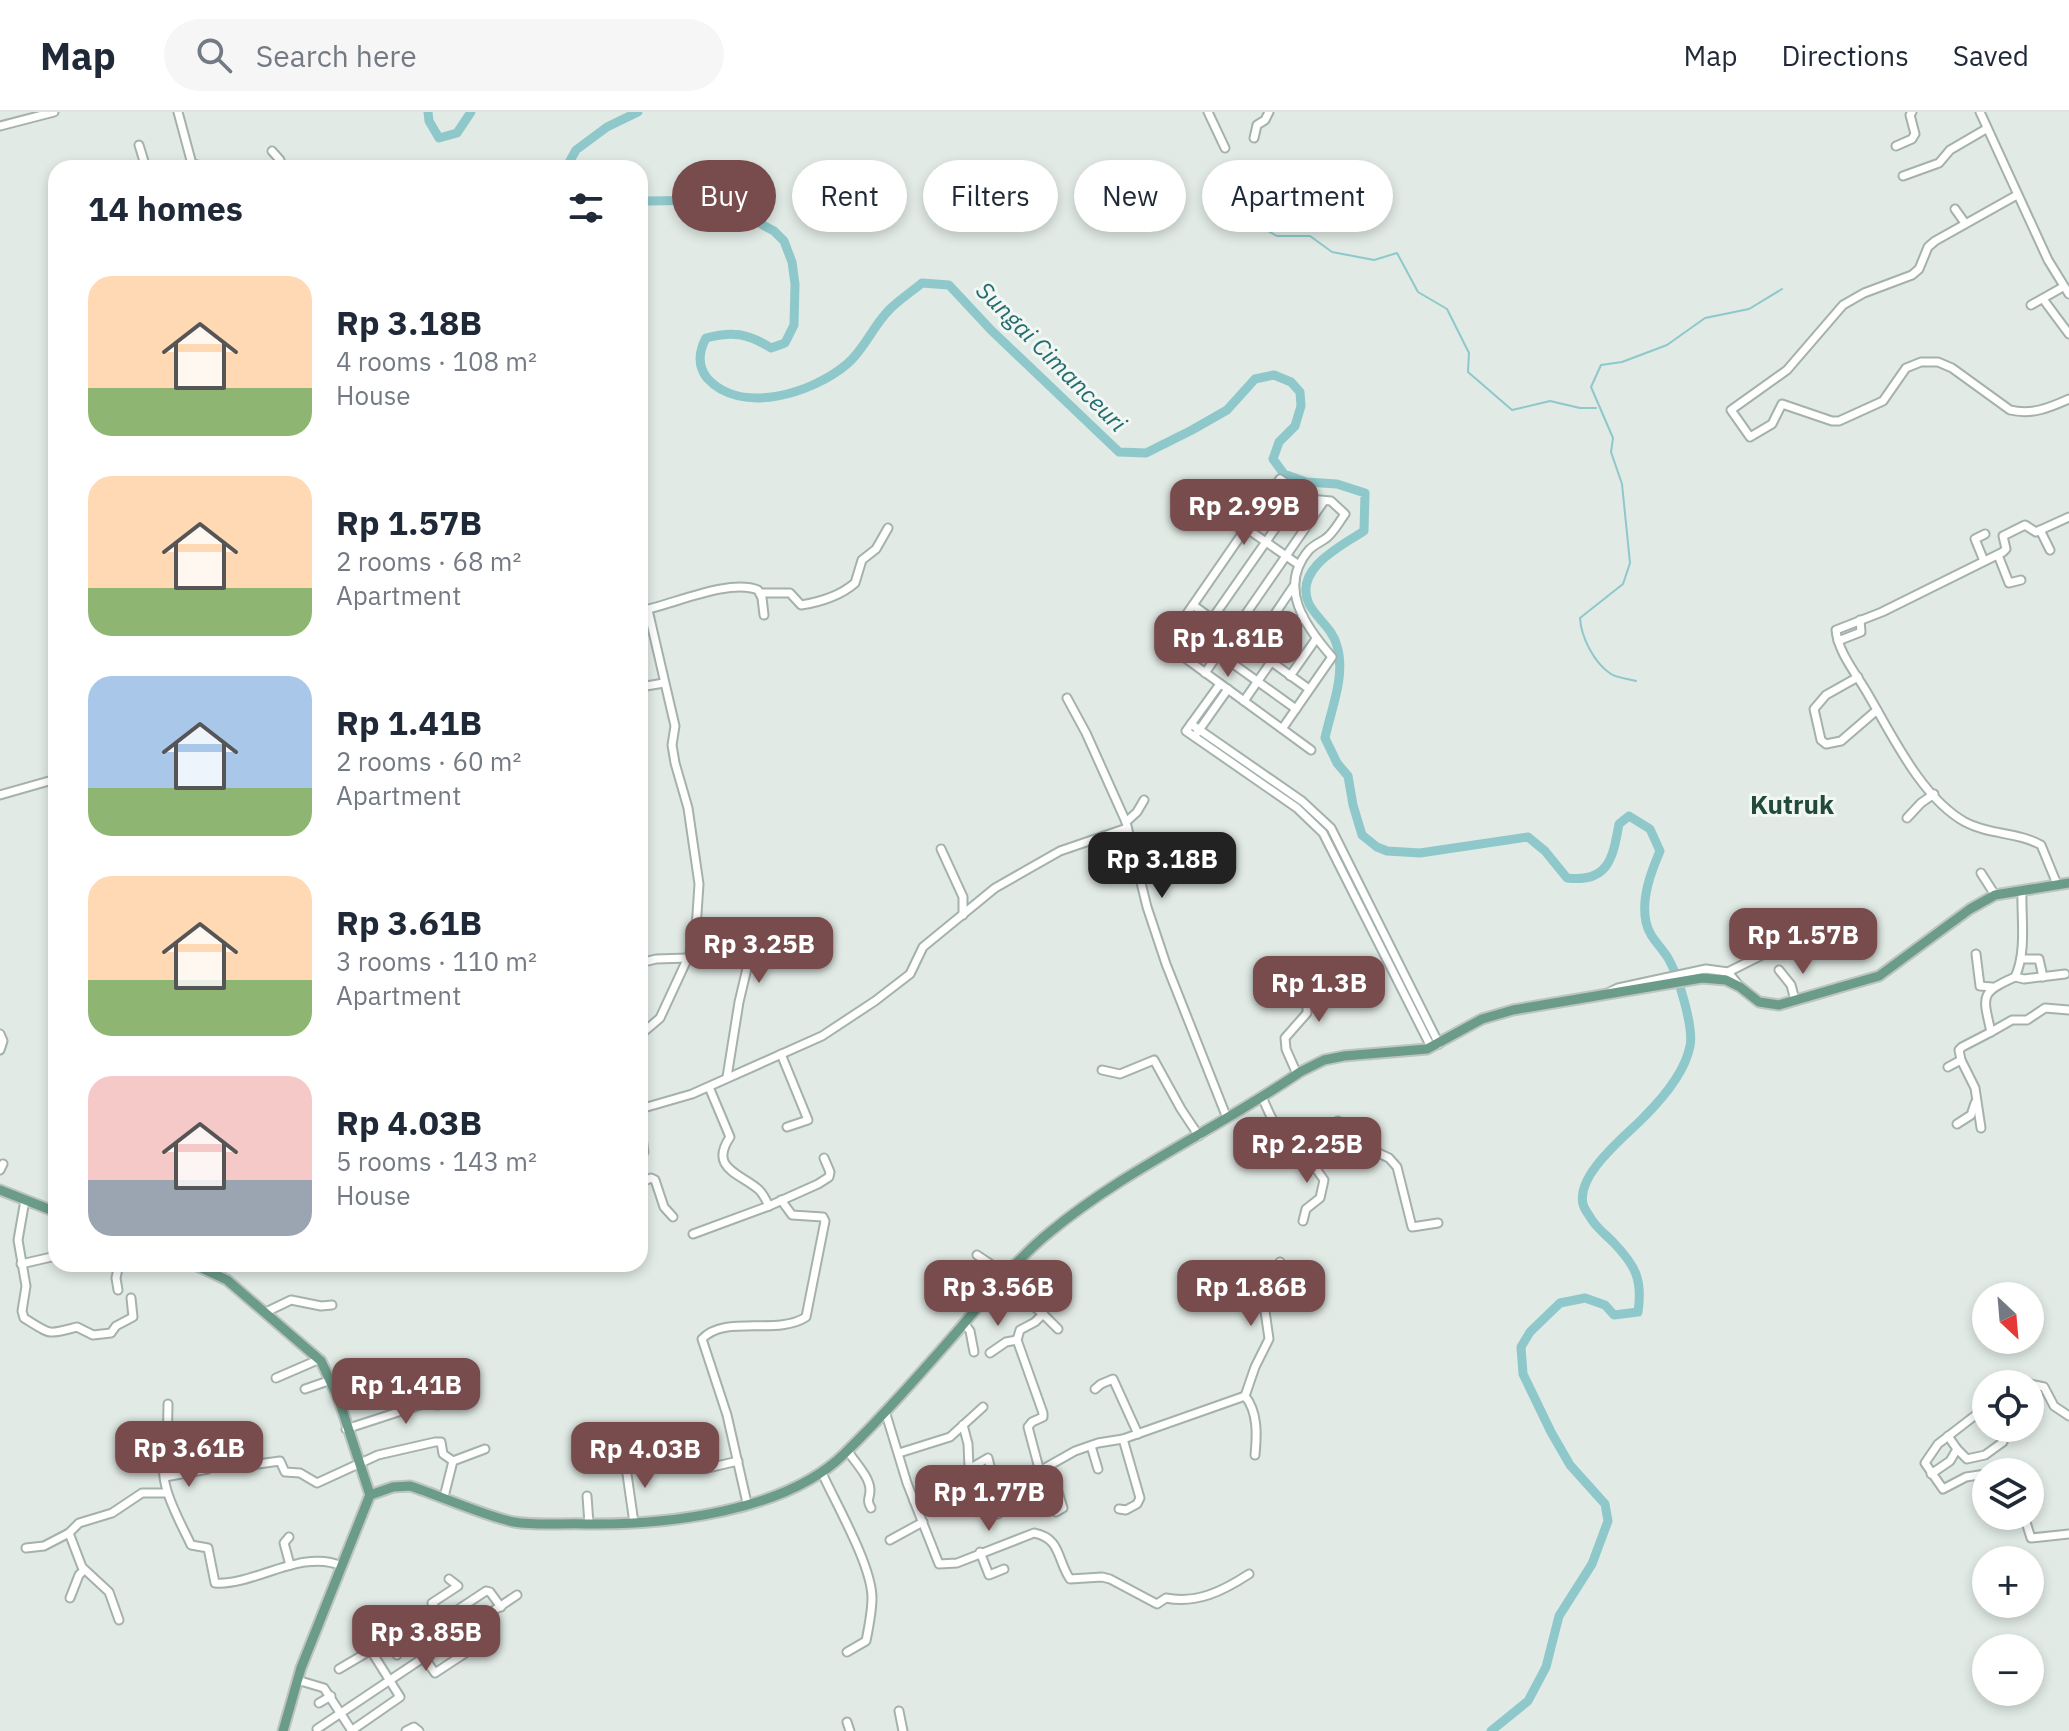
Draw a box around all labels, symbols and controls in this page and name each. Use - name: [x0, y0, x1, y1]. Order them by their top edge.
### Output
- search box: [164, 19, 724, 91]
- text: Map: [40, 31, 116, 80]
- icon: search: [192, 33, 236, 77]
- text: Search here: [256, 36, 417, 75]
- text: Map: [1683, 37, 1737, 74]
- text: Directions: [1781, 37, 1909, 74]
- text: Saved: [1953, 37, 2029, 74]
- chip: Buy: [672, 160, 776, 232]
- chip: Rent: [792, 160, 907, 232]
- chip: Filters: [923, 160, 1058, 232]
- chip: New: [1074, 160, 1186, 232]
- chip: Apartment: [1202, 160, 1393, 232]
- text: 14 homes: [88, 186, 243, 230]
- icon: filters: [564, 186, 608, 230]
- water label: Sungai Cimanceuri: [970, 274, 1134, 439]
- text: Rp 3.18B: [336, 300, 482, 344]
- icon: home: [152, 308, 248, 404]
- text: 4 rooms · 108 m²: [336, 344, 537, 378]
- text: House: [336, 378, 411, 412]
- pin: Rp 2.99B: [1161, 479, 1327, 547]
- text: Rp 2.99B: [1188, 488, 1300, 522]
- text: Rp 1.57B: [336, 500, 482, 544]
- icon: home: [152, 508, 248, 604]
- text: 2 rooms · 68 m²: [336, 544, 521, 578]
- text: Apartment: [336, 578, 461, 612]
- pin: Rp 1.81B: [1145, 611, 1311, 679]
- text: Rp 1.81B: [1172, 620, 1284, 654]
- text: Rp 1.41B: [336, 700, 482, 744]
- icon: home: [152, 708, 248, 804]
- text: 2 rooms · 60 m²: [336, 744, 521, 778]
- text: Apartment: [336, 778, 461, 812]
- district label: Kutruk: [1750, 787, 1834, 821]
- pin: Rp 3.18B: [1079, 832, 1245, 900]
- text: Rp 3.18B: [1106, 841, 1218, 875]
- text: Rp 3.61B: [336, 900, 482, 944]
- icon: home: [152, 908, 248, 1004]
- pin: Rp 1.57B: [1720, 908, 1886, 976]
- pin: Rp 3.25B: [676, 917, 842, 985]
- text: Rp 1.57B: [1747, 917, 1859, 951]
- text: Rp 3.25B: [703, 926, 815, 960]
- text: 3 rooms · 110 m²: [336, 944, 537, 978]
- pin: Rp 1.3B: [1245, 956, 1393, 1024]
- text: Rp 1.3B: [1271, 965, 1367, 999]
- text: Apartment: [336, 978, 461, 1012]
- text: Rp 4.03B: [336, 1100, 482, 1144]
- icon: home: [152, 1108, 248, 1204]
- pin: Rp 2.25B: [1224, 1117, 1390, 1185]
- text: Rp 2.25B: [1251, 1126, 1363, 1160]
- text: 5 rooms · 143 m²: [336, 1144, 537, 1178]
- text: House: [336, 1178, 411, 1212]
- pin: Rp 3.56B: [915, 1260, 1081, 1328]
- pin: Rp 1.86B: [1168, 1260, 1334, 1328]
- text: Rp 3.56B: [942, 1269, 1054, 1303]
- text: Rp 1.86B: [1195, 1269, 1307, 1303]
- north arrow: [1972, 1282, 2044, 1354]
- map controls: [1972, 1282, 2044, 1706]
- pin: Rp 1.41B: [323, 1358, 489, 1426]
- text: Rp 1.41B: [350, 1367, 462, 1401]
- button: locate: [1972, 1370, 2044, 1442]
- pin: Rp 3.61B: [106, 1421, 272, 1489]
- pin: Rp 4.03B: [562, 1422, 728, 1490]
- text: Rp 3.61B: [133, 1430, 245, 1464]
- text: Rp 4.03B: [589, 1431, 701, 1465]
- button: layers: [1972, 1458, 2044, 1530]
- pin: Rp 1.77B: [906, 1465, 1072, 1533]
- text: Rp 1.77B: [933, 1474, 1045, 1508]
- button: +: [1972, 1546, 2044, 1618]
- pin: Rp 3.85B: [343, 1605, 509, 1673]
- text: Rp 3.85B: [370, 1614, 482, 1648]
- button: −: [1972, 1634, 2044, 1706]

